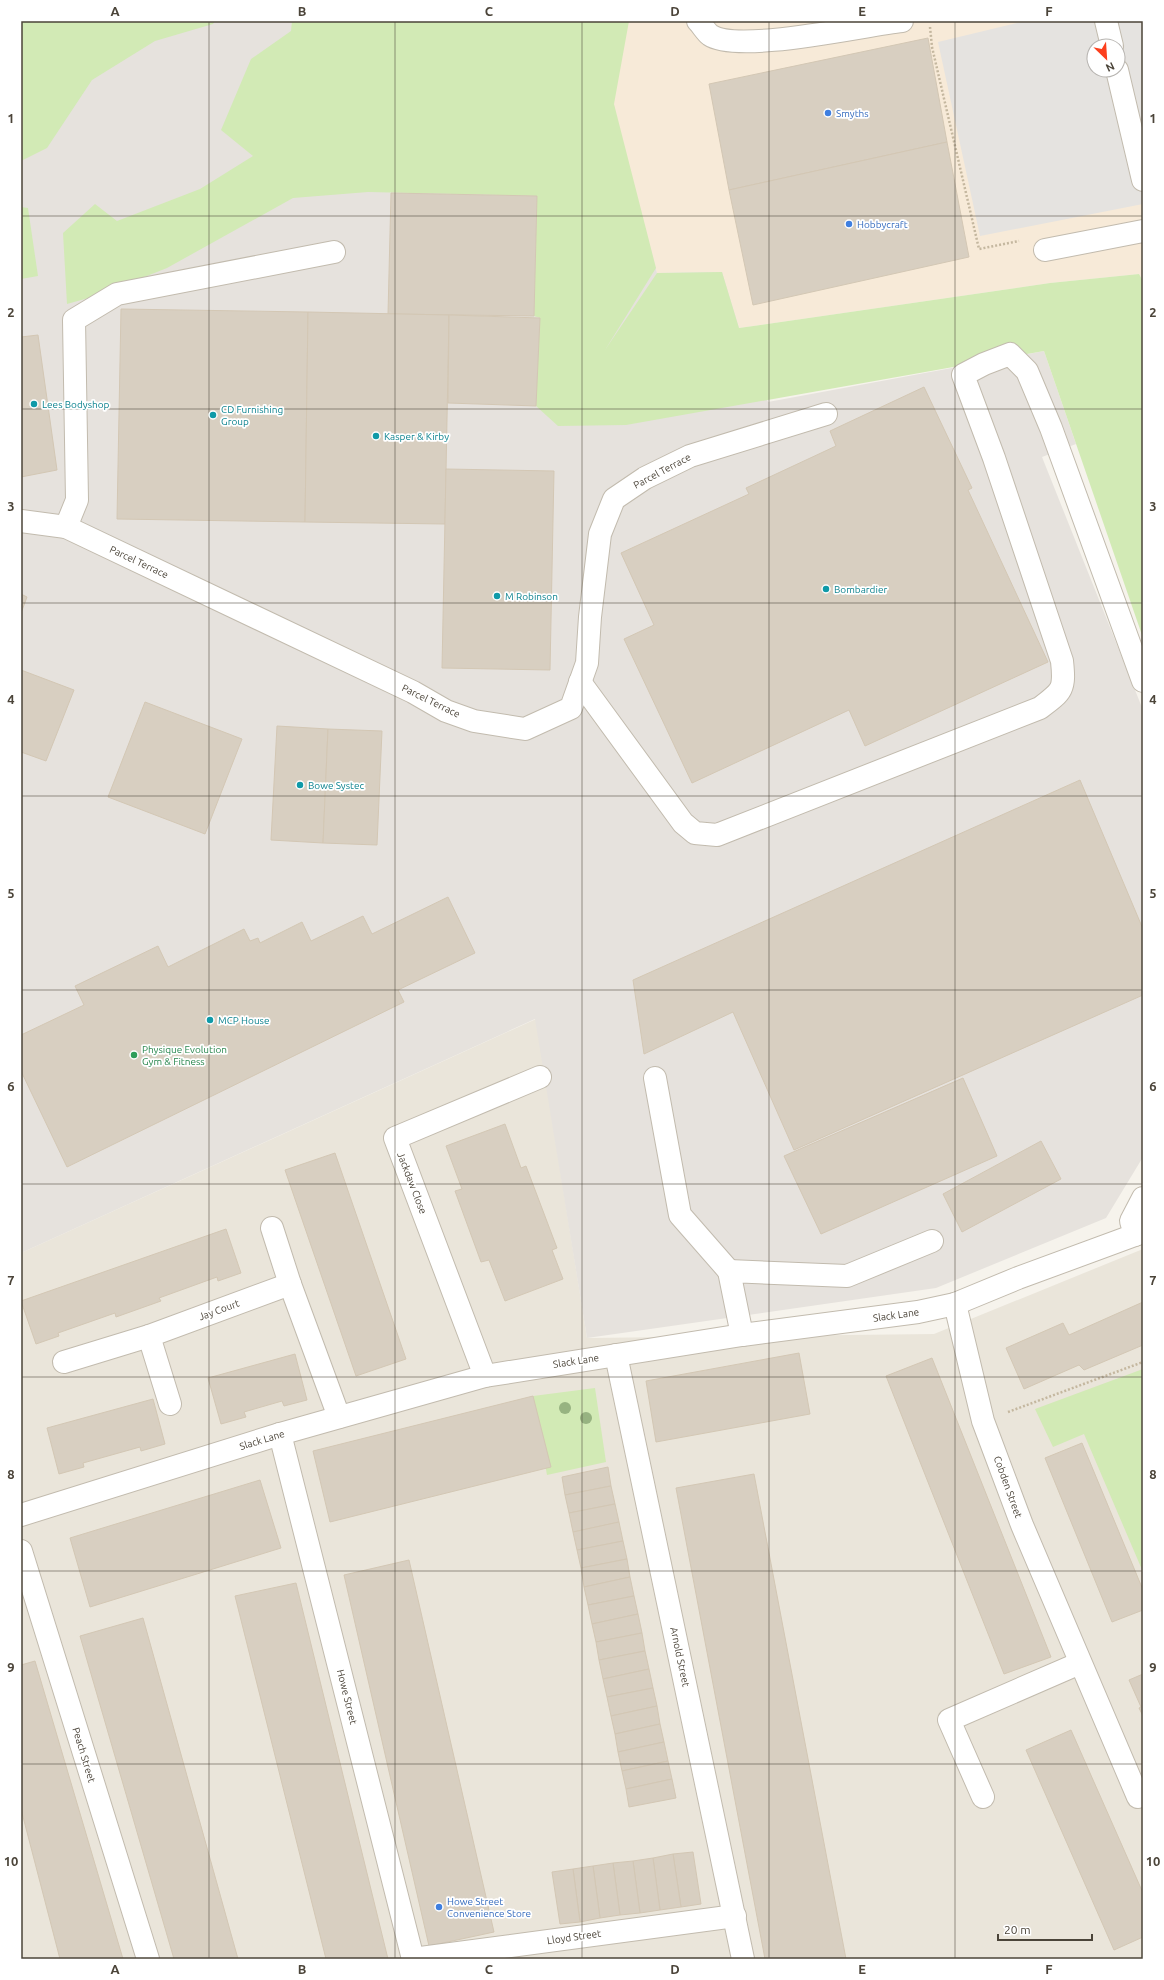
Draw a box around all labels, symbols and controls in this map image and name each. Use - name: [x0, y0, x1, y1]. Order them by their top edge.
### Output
- text: A: [110, 4, 120, 18]
- text: B: [298, 4, 307, 18]
- text: C: [485, 4, 494, 18]
- text: D: [670, 4, 680, 18]
- text: E: [858, 4, 866, 18]
- text: F: [1045, 4, 1053, 18]
- north arrow: [1086, 38, 1126, 78]
- text: N: [1104, 60, 1116, 74]
- marker: Smyths: [823, 108, 833, 118]
- place label: Smyths: [836, 108, 869, 119]
- text: 1: [7, 111, 15, 125]
- text: 1: [1149, 111, 1157, 125]
- marker: Hobbycraft: [844, 219, 854, 229]
- place label: Hobbycraft: [857, 219, 908, 230]
- text: 2: [7, 305, 15, 319]
- text: 2: [1149, 305, 1157, 319]
- marker: Lees Bodyshop: [29, 399, 39, 409]
- place label: Lees Bodyshop: [42, 399, 110, 410]
- place label: CD Furnishing Group: [221, 404, 283, 427]
- marker: CD Furnishing Group: [208, 410, 218, 420]
- marker: Kasper & Kirby: [371, 431, 381, 441]
- place label: Kasper & Kirby: [384, 431, 449, 442]
- street label: Parcel Terrace: [631, 451, 693, 491]
- text: 3: [7, 499, 15, 513]
- text: 3: [1149, 499, 1157, 513]
- street label: Parcel Terrace: [108, 544, 170, 580]
- marker: Bombardier: [821, 584, 831, 594]
- place label: Bombardier: [834, 584, 887, 595]
- marker: M Robinson: [492, 591, 502, 601]
- place label: M Robinson: [505, 591, 558, 602]
- street label: Parcel Terrace: [400, 682, 462, 720]
- text: 4: [7, 692, 15, 706]
- text: 4: [1149, 692, 1157, 706]
- marker: Bowe Systec: [295, 780, 305, 790]
- place label: Bowe Systec: [308, 780, 364, 791]
- text: 5: [7, 886, 15, 900]
- text: 5: [1149, 886, 1157, 900]
- marker: MCP House: [205, 1015, 215, 1025]
- place label: MCP House: [218, 1015, 269, 1026]
- place label: Physique Evolution Gym & Fitness: [142, 1044, 227, 1067]
- marker: Physique Evolution Gym & Fitness: [129, 1050, 139, 1060]
- text: 6: [7, 1079, 15, 1093]
- text: 6: [1149, 1079, 1157, 1093]
- street label: Jackdaw Close: [395, 1151, 429, 1215]
- text: 7: [7, 1273, 15, 1287]
- text: 7: [1149, 1273, 1157, 1287]
- street label: Jay Court: [197, 1298, 241, 1322]
- street label: Slack Lane: [872, 1306, 920, 1324]
- street label: Slack Lane: [552, 1352, 600, 1370]
- street label: Slack Lane: [238, 1428, 286, 1452]
- street label: Cobden Street: [992, 1455, 1024, 1520]
- text: 8: [7, 1467, 15, 1481]
- text: 8: [1149, 1467, 1157, 1481]
- street label: Arnold Street: [668, 1626, 692, 1688]
- text: 9: [7, 1660, 15, 1674]
- text: 9: [1149, 1660, 1157, 1674]
- street label: Howe Street: [335, 1668, 359, 1726]
- street label: Peach Street: [70, 1726, 98, 1784]
- text: 10: [4, 1854, 18, 1868]
- text: 10: [1146, 1854, 1160, 1868]
- place label: Howe Street Convenience Store: [447, 1896, 531, 1919]
- marker: Howe Street Convenience Store: [434, 1902, 444, 1912]
- scale bar: [998, 1916, 1092, 1942]
- text: 20 m: [1004, 1923, 1031, 1936]
- street label: Lloyd Street: [546, 1928, 602, 1946]
- text: A: [110, 1962, 120, 1976]
- text: B: [298, 1962, 307, 1976]
- text: C: [485, 1962, 494, 1976]
- text: D: [670, 1962, 680, 1976]
- text: E: [858, 1962, 866, 1976]
- text: F: [1045, 1962, 1053, 1976]

